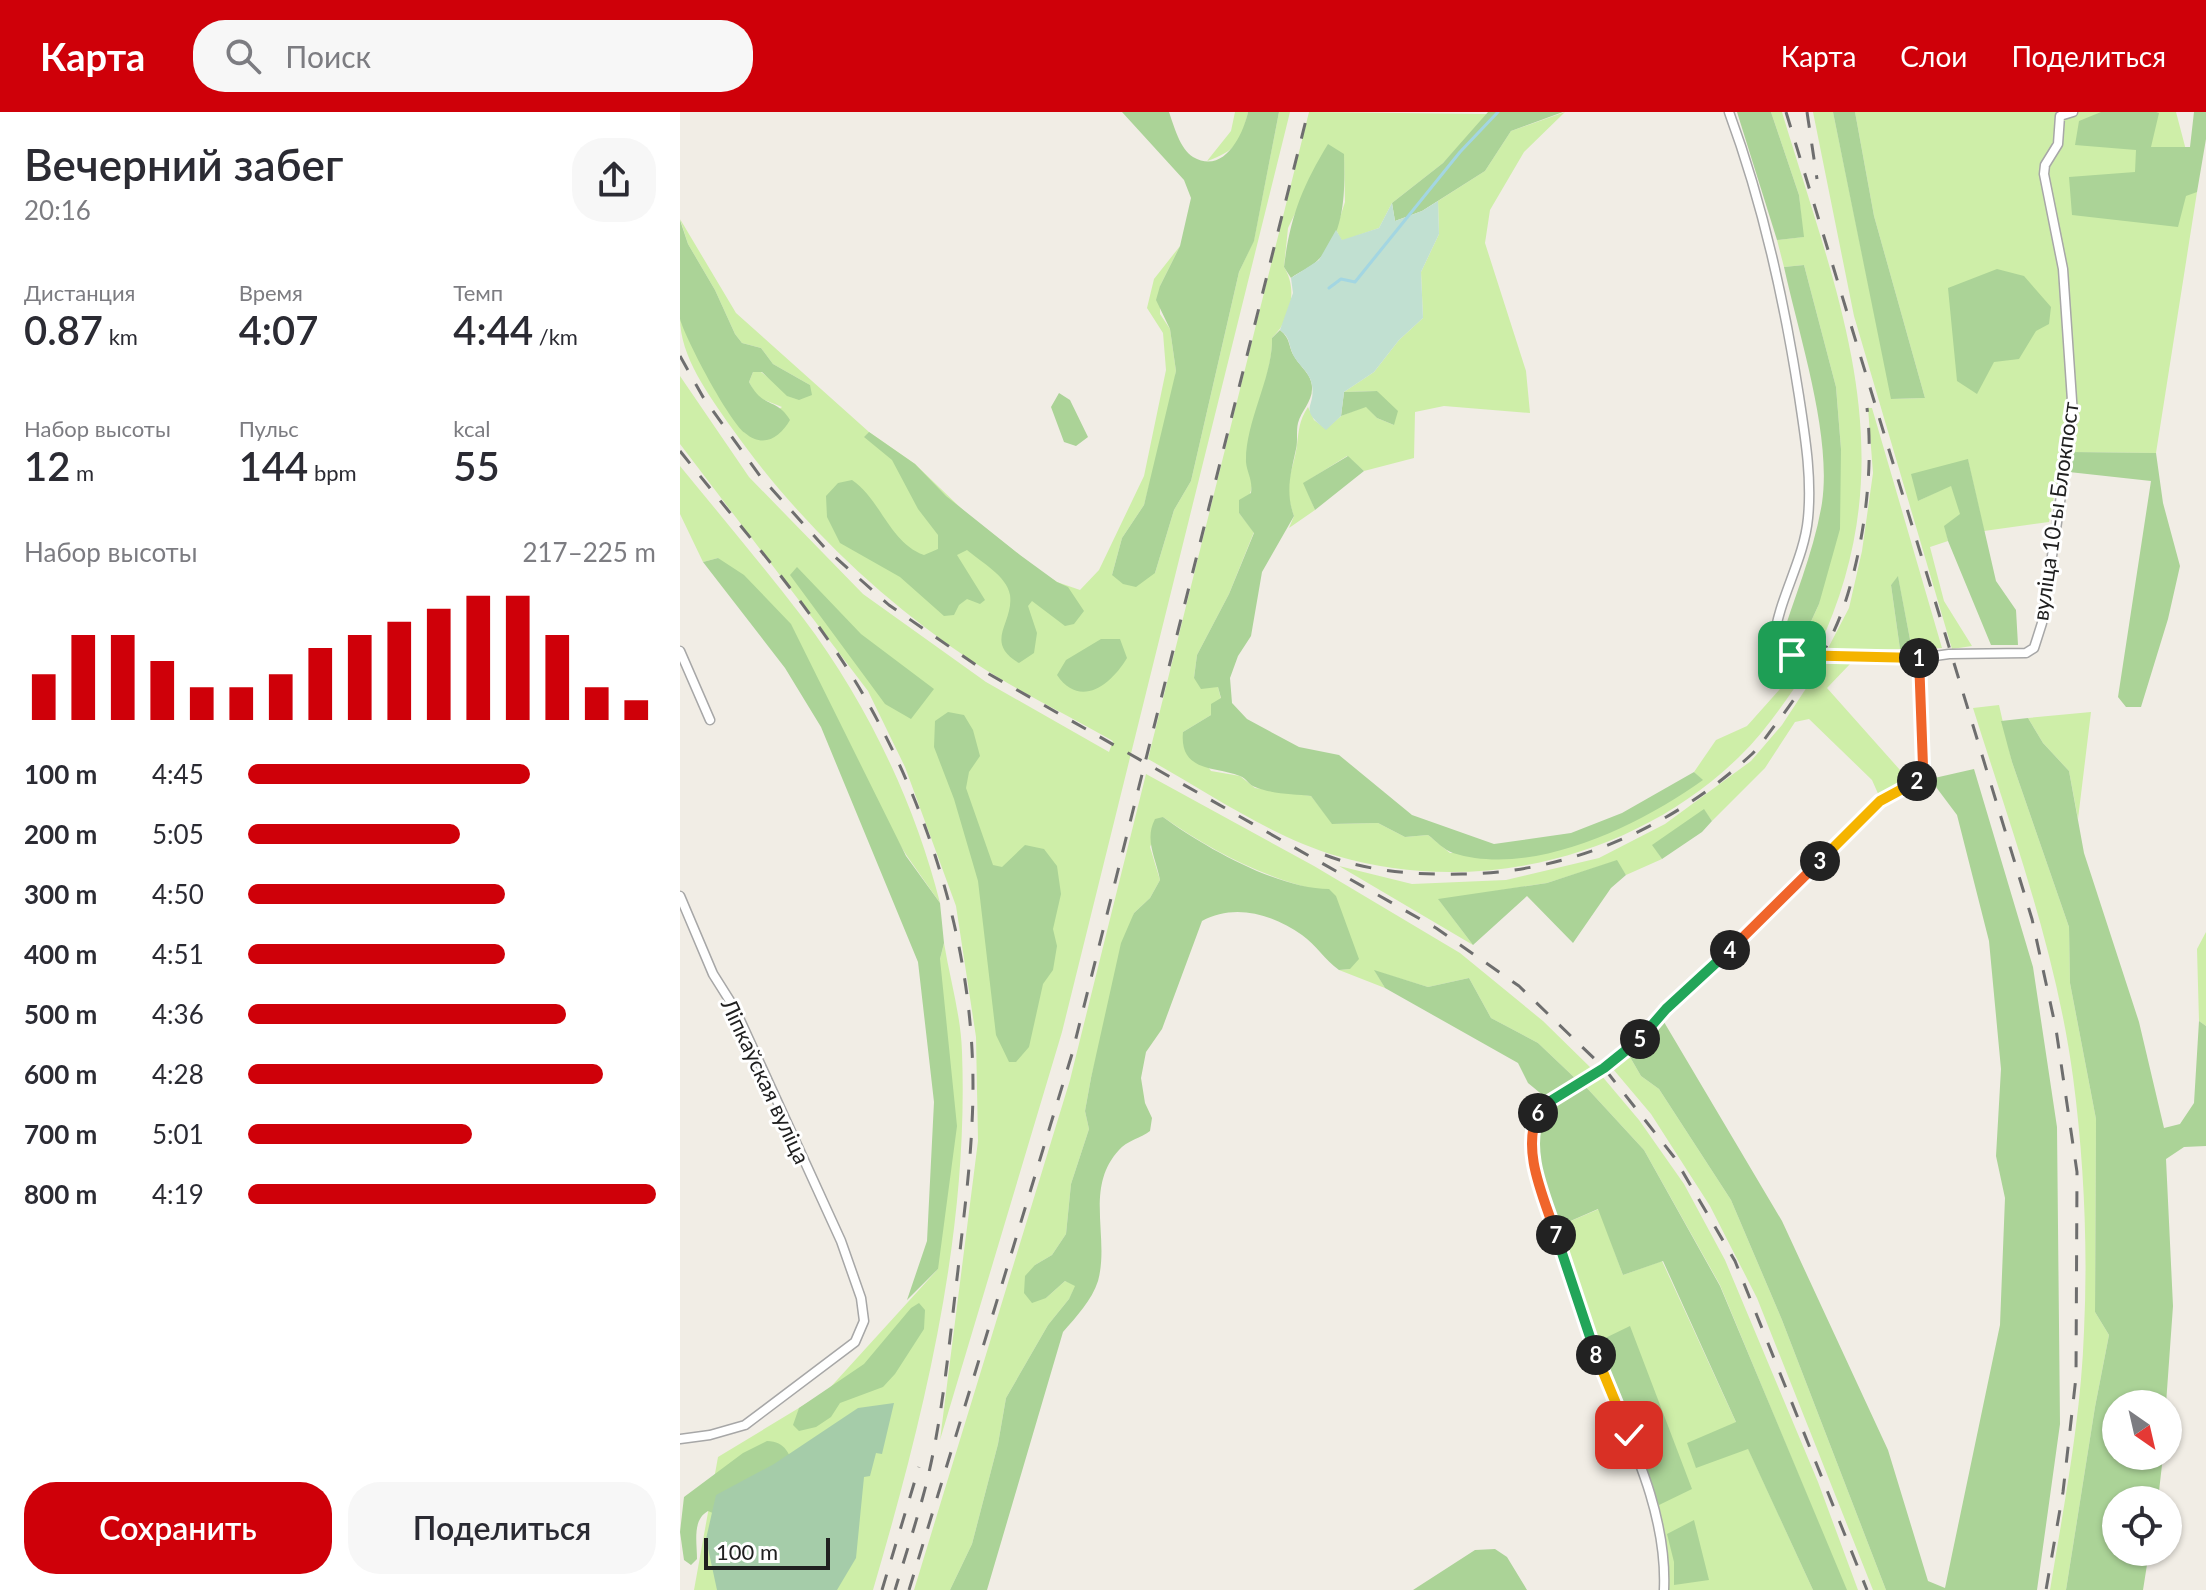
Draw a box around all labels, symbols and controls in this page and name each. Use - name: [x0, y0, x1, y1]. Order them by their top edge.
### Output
- search box: [193, 20, 753, 92]
- text: Карта: [40, 33, 145, 79]
- icon: search: [221, 34, 265, 78]
- text: Поиск: [285, 38, 371, 74]
- text: Карта: [1781, 39, 1856, 73]
- text: Слои: [1900, 39, 1967, 73]
- text: Поделиться: [2011, 39, 2166, 73]
- text: Вечерний забег: [24, 138, 343, 190]
- button: share: [572, 138, 656, 222]
- text: 20:16: [24, 194, 91, 226]
- text: Дистанция: [24, 279, 135, 306]
- text: Время: [239, 279, 303, 306]
- text: Темп: [453, 279, 503, 306]
- text: 0.87: [24, 306, 103, 354]
- text: 4:07: [239, 306, 318, 354]
- text: 4:44: [453, 306, 533, 354]
- text: km: [103, 323, 138, 350]
- text: /km: [533, 323, 578, 350]
- street label: вуліца 10-ы Блокпост: [2026, 400, 2084, 622]
- text: Набор высоты: [24, 415, 171, 442]
- text: Пульс: [239, 415, 299, 442]
- text: kcal: [453, 415, 491, 442]
- text: 12: [24, 442, 70, 490]
- text: 144: [239, 442, 308, 490]
- text: 55: [453, 442, 500, 490]
- text: m: [70, 459, 94, 486]
- text: bpm: [308, 459, 357, 486]
- text: Набор высоты: [24, 536, 198, 568]
- text: 217–225 m: [522, 536, 656, 568]
- pin: [1758, 621, 1826, 689]
- icon: arrive: [1770, 633, 1814, 677]
- pin: 1: [1899, 638, 1939, 678]
- text: 1: [1913, 644, 1925, 671]
- text: 100 m: [24, 758, 97, 790]
- text: 4:45: [152, 758, 204, 790]
- pin: 2: [1897, 761, 1937, 801]
- text: 2: [1911, 767, 1923, 794]
- text: 200 m: [24, 818, 97, 850]
- text: 5:05: [152, 818, 204, 850]
- pin: 3: [1800, 841, 1840, 881]
- text: 3: [1814, 847, 1826, 874]
- text: 300 m: [24, 878, 97, 910]
- text: 4:50: [152, 878, 204, 910]
- pin: 4: [1710, 930, 1750, 970]
- text: 4: [1724, 936, 1736, 963]
- text: 400 m: [24, 938, 97, 970]
- text: 4:51: [152, 938, 204, 970]
- street label: Ліпкаўская вуліца: [715, 993, 816, 1168]
- text: 500 m: [24, 998, 97, 1030]
- text: 4:36: [152, 998, 204, 1030]
- pin: 5: [1620, 1019, 1660, 1059]
- text: 5: [1634, 1025, 1646, 1052]
- text: 600 m: [24, 1058, 97, 1090]
- text: 4:28: [152, 1058, 204, 1090]
- pin: 6: [1518, 1093, 1558, 1133]
- text: 6: [1532, 1099, 1544, 1126]
- text: 700 m: [24, 1118, 97, 1150]
- text: 5:01: [152, 1118, 204, 1150]
- text: 800 m: [24, 1178, 97, 1210]
- text: 4:19: [152, 1178, 204, 1210]
- pin: 7: [1536, 1215, 1576, 1255]
- text: 7: [1550, 1221, 1562, 1248]
- pin: 8: [1576, 1335, 1616, 1375]
- text: 8: [1590, 1341, 1602, 1368]
- north arrow: [2102, 1390, 2182, 1470]
- map controls: [2102, 1390, 2182, 1566]
- pin: [1595, 1401, 1663, 1469]
- icon: check: [1607, 1413, 1651, 1457]
- button: Сохранить: [24, 1482, 332, 1574]
- button: Поделиться: [348, 1482, 656, 1574]
- button: locate: [2102, 1486, 2182, 1566]
- scale bar: [704, 1534, 830, 1570]
- text: 100 m: [716, 1538, 778, 1565]

